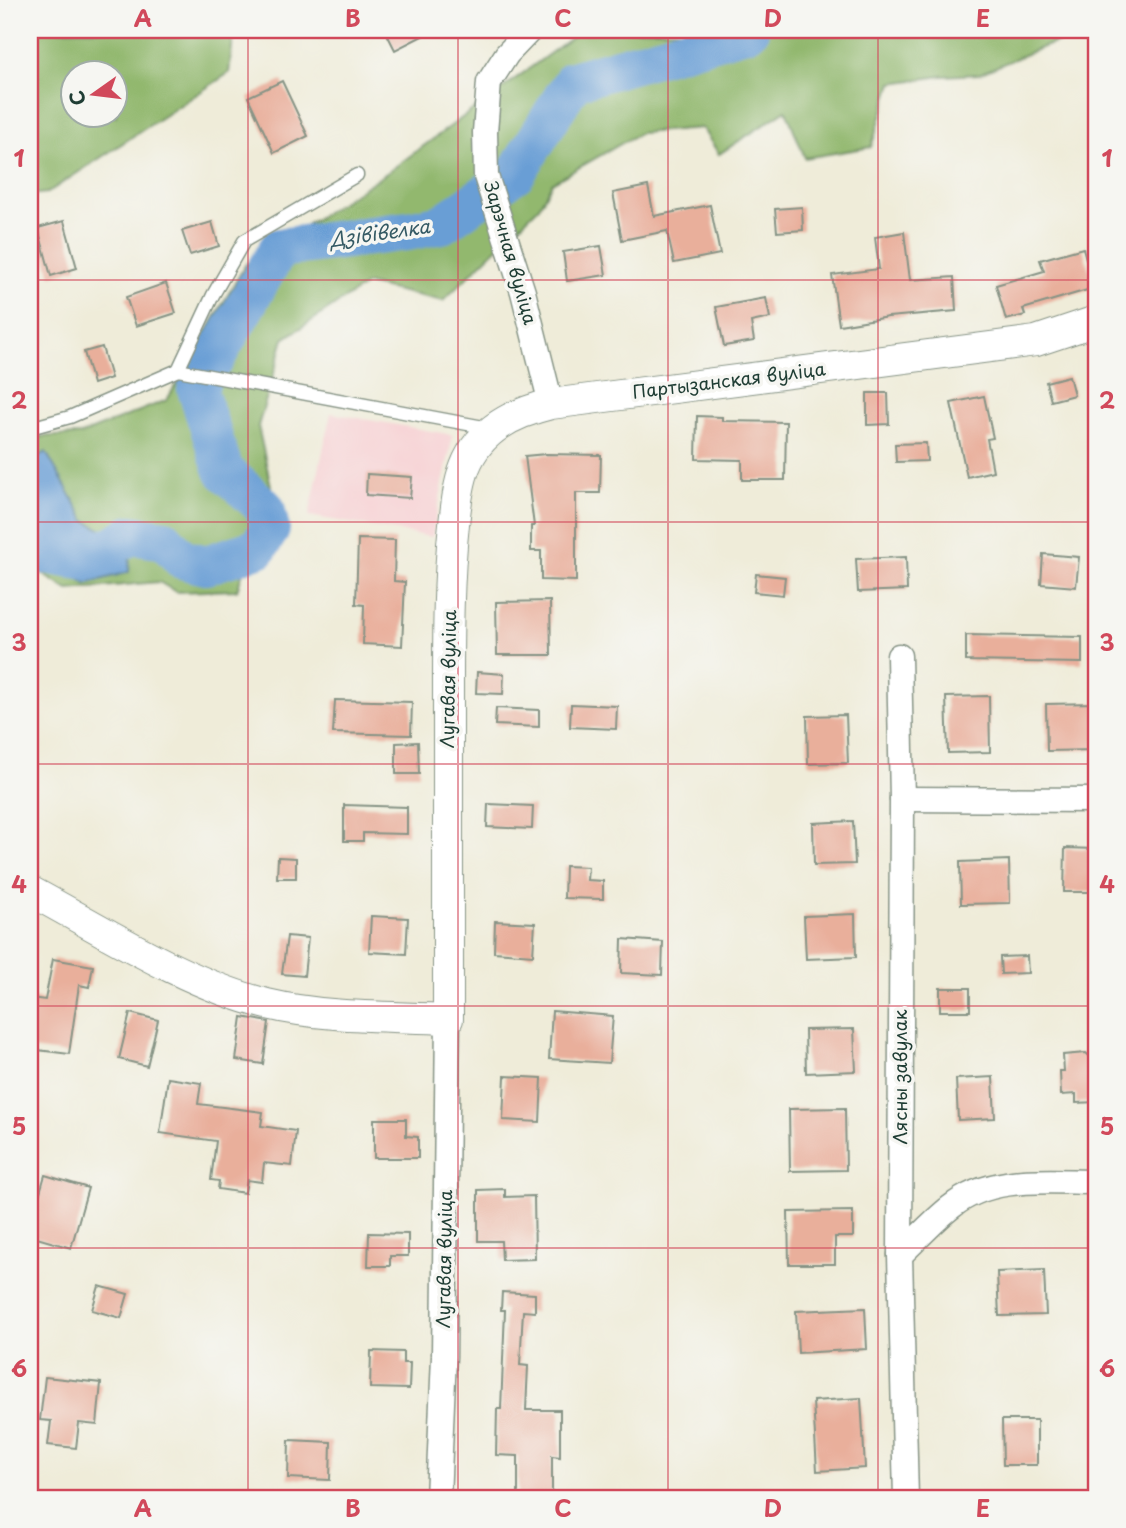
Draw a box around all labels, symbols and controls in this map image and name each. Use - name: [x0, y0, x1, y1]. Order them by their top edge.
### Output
- text: A: [134, 0, 152, 35]
- text: B: [345, 0, 361, 35]
- text: C: [554, 0, 572, 35]
- text: D: [764, 0, 782, 35]
- text: E: [976, 0, 990, 35]
- north arrow: [60, 60, 130, 130]
- text: С: [61, 88, 92, 109]
- text: 1: [14, 140, 25, 175]
- text: 1: [1102, 140, 1113, 175]
- street label: Зарэчная вуліца: [478, 178, 545, 328]
- water label: Дзівівелка: [326, 211, 433, 253]
- street label: Партызанская вуліца: [631, 354, 827, 405]
- text: 2: [11, 382, 27, 417]
- text: 2: [1099, 382, 1115, 417]
- street label: Лугавая вуліца: [433, 609, 462, 748]
- text: 3: [11, 624, 27, 659]
- text: 3: [1099, 624, 1115, 659]
- text: 4: [11, 866, 27, 901]
- text: 4: [1099, 866, 1115, 901]
- street label: Лясны завулак: [886, 1009, 913, 1144]
- text: 5: [12, 1108, 26, 1143]
- text: 5: [1100, 1108, 1114, 1143]
- street label: Лугавая вуліца: [429, 1189, 458, 1328]
- text: 6: [11, 1350, 27, 1385]
- text: 6: [1099, 1350, 1115, 1385]
- text: A: [134, 1490, 152, 1525]
- text: B: [345, 1490, 361, 1525]
- text: C: [554, 1490, 572, 1525]
- text: D: [764, 1490, 782, 1525]
- text: E: [976, 1490, 990, 1525]

